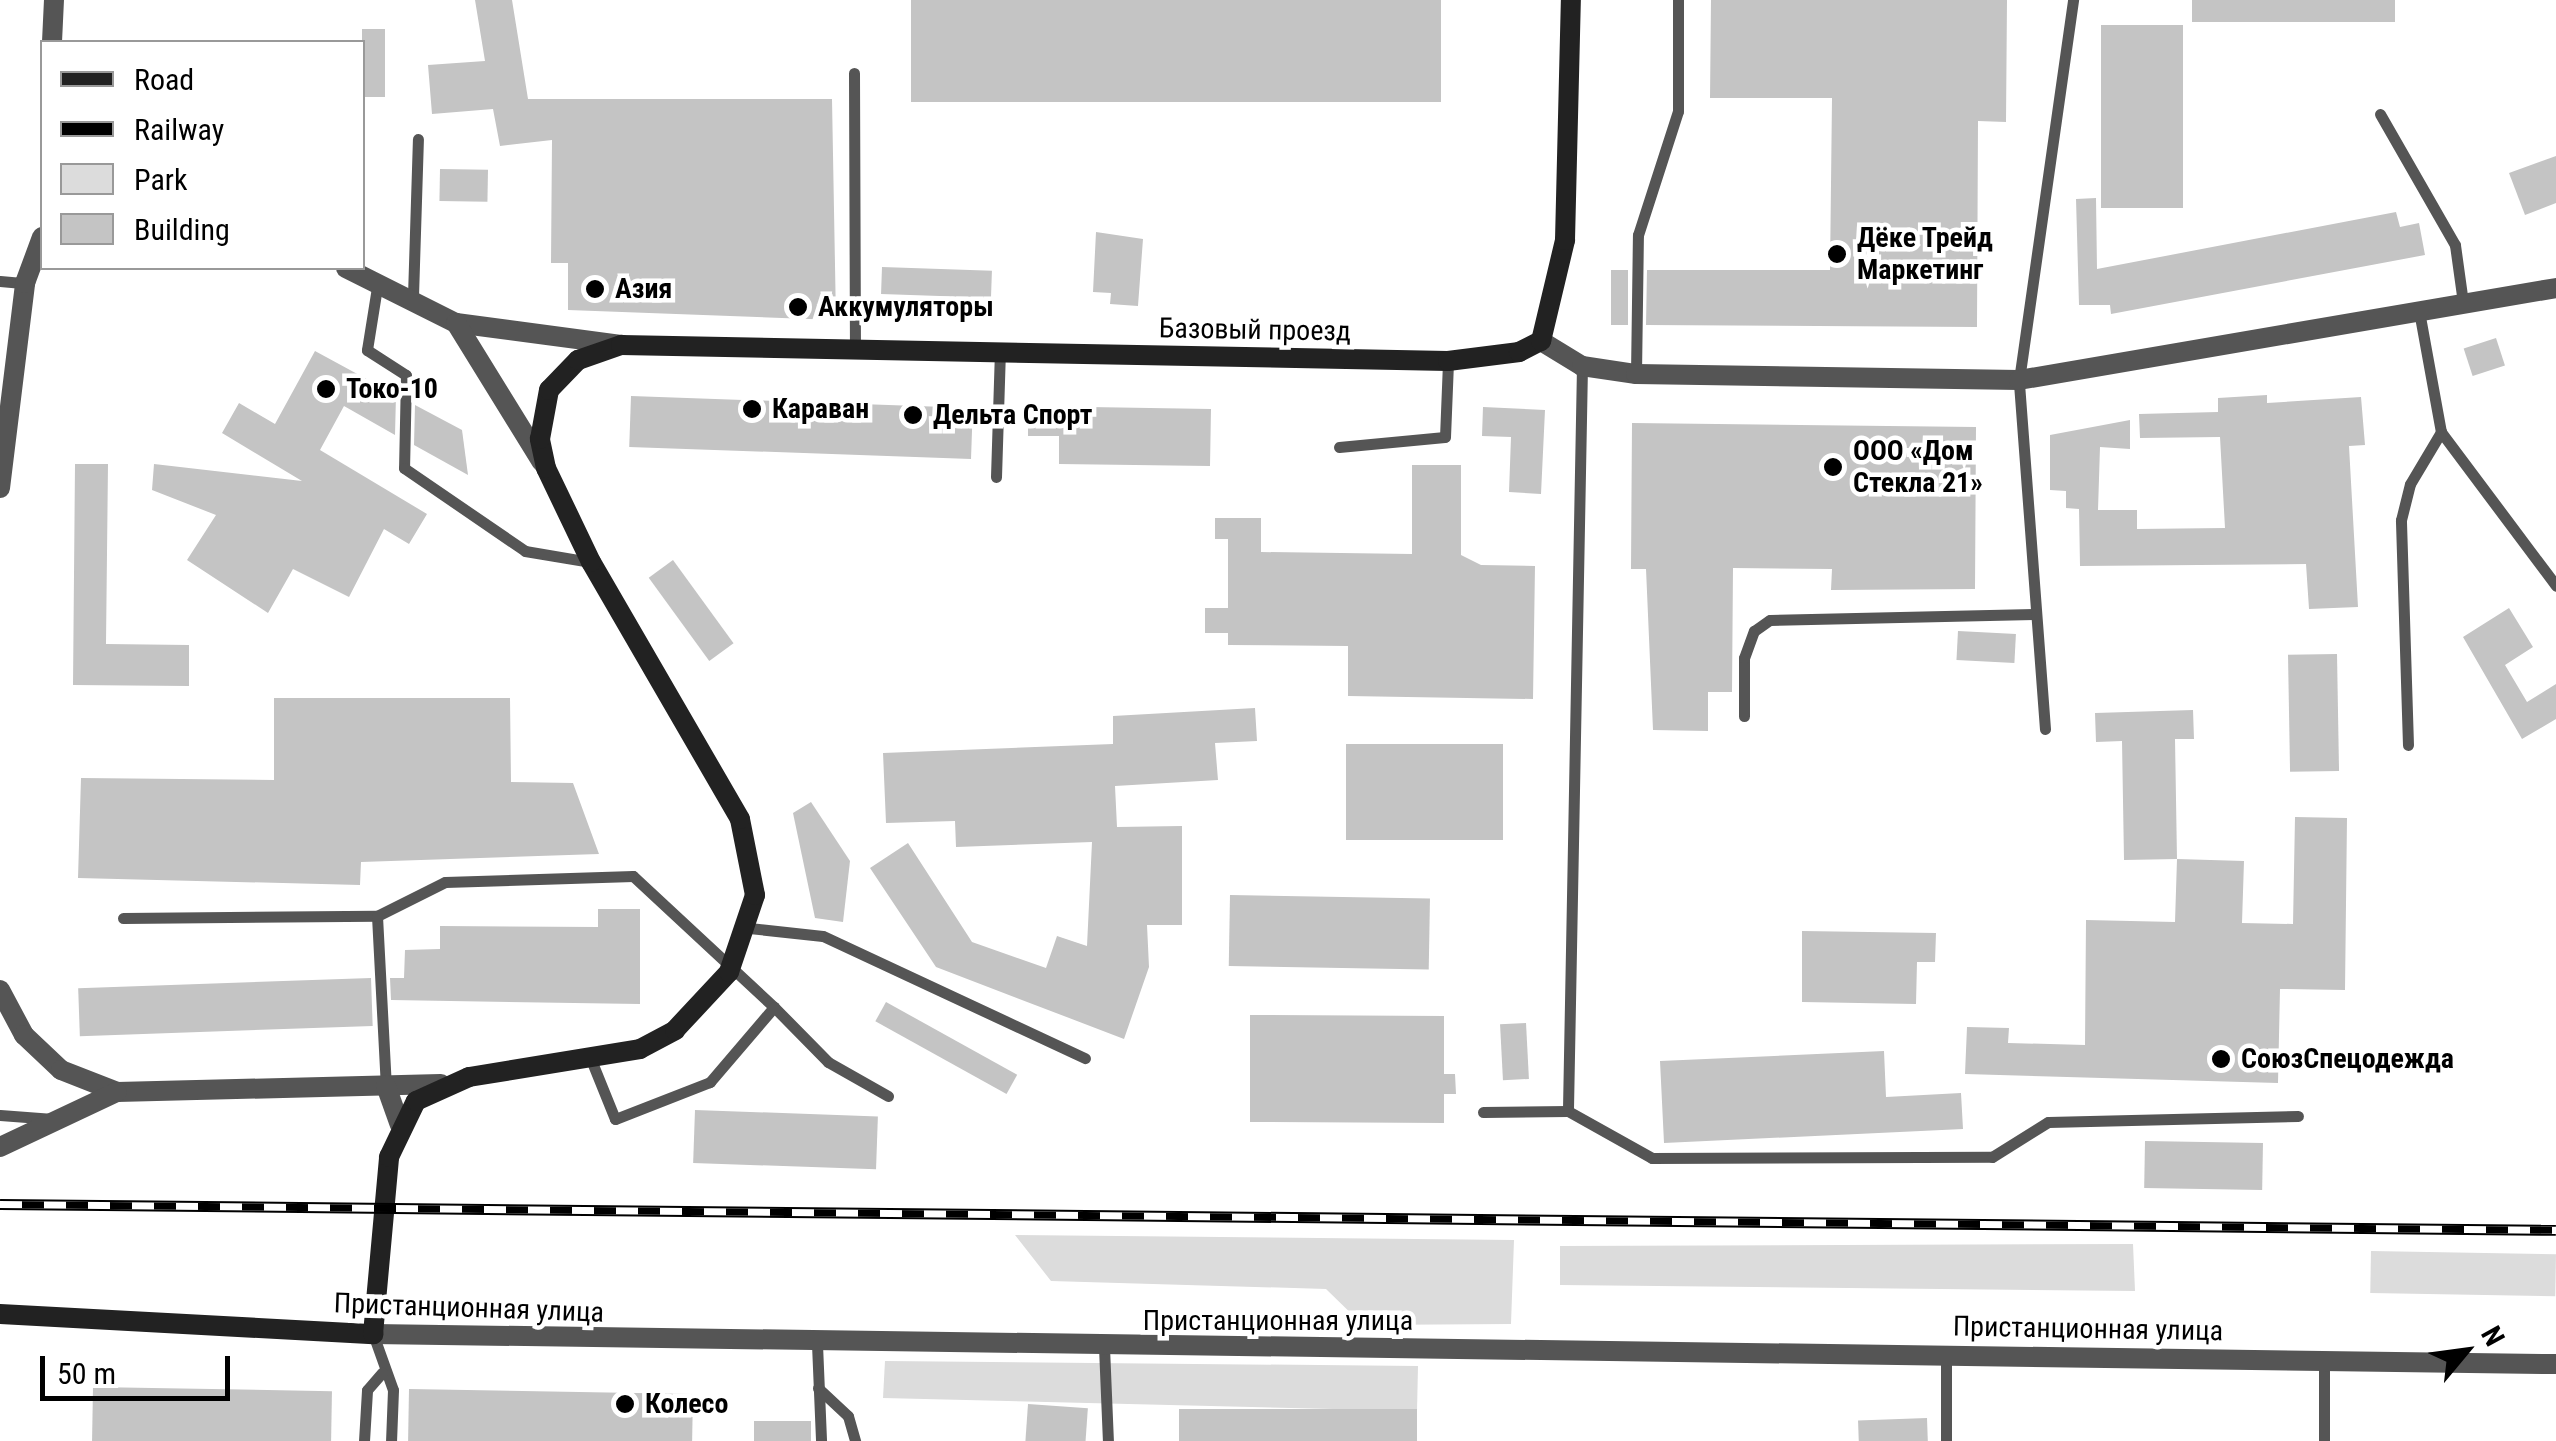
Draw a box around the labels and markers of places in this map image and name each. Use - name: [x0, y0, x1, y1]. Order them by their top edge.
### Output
- place label: Дёке Трейд Маркетинг: [1857, 221, 1994, 287]
- marker: Дёке Трейд Маркетинг: [1826, 243, 1848, 265]
- place label: Азия: [615, 272, 672, 306]
- marker: Азия: [584, 278, 606, 300]
- place label: Аккумуляторы: [818, 290, 994, 324]
- marker: Аккумуляторы: [787, 296, 809, 318]
- place label: Токо-10: [346, 372, 438, 406]
- marker: Токо-10: [315, 378, 337, 400]
- place label: Караван: [772, 392, 869, 426]
- marker: Караван: [741, 398, 763, 420]
- place label: Дельта Спорт: [933, 398, 1093, 432]
- marker: Дельта Спорт: [902, 404, 924, 426]
- place label: ООО «Дом Стекла 21»: [1853, 434, 1983, 500]
- marker: ООО «Дом Стекла 21»: [1822, 456, 1844, 478]
- place label: СоюзСпецодежда: [2241, 1042, 2454, 1076]
- marker: СоюзСпецодежда: [2210, 1048, 2232, 1070]
- place label: Колесо: [645, 1387, 728, 1421]
- marker: Колесо: [614, 1393, 636, 1415]

